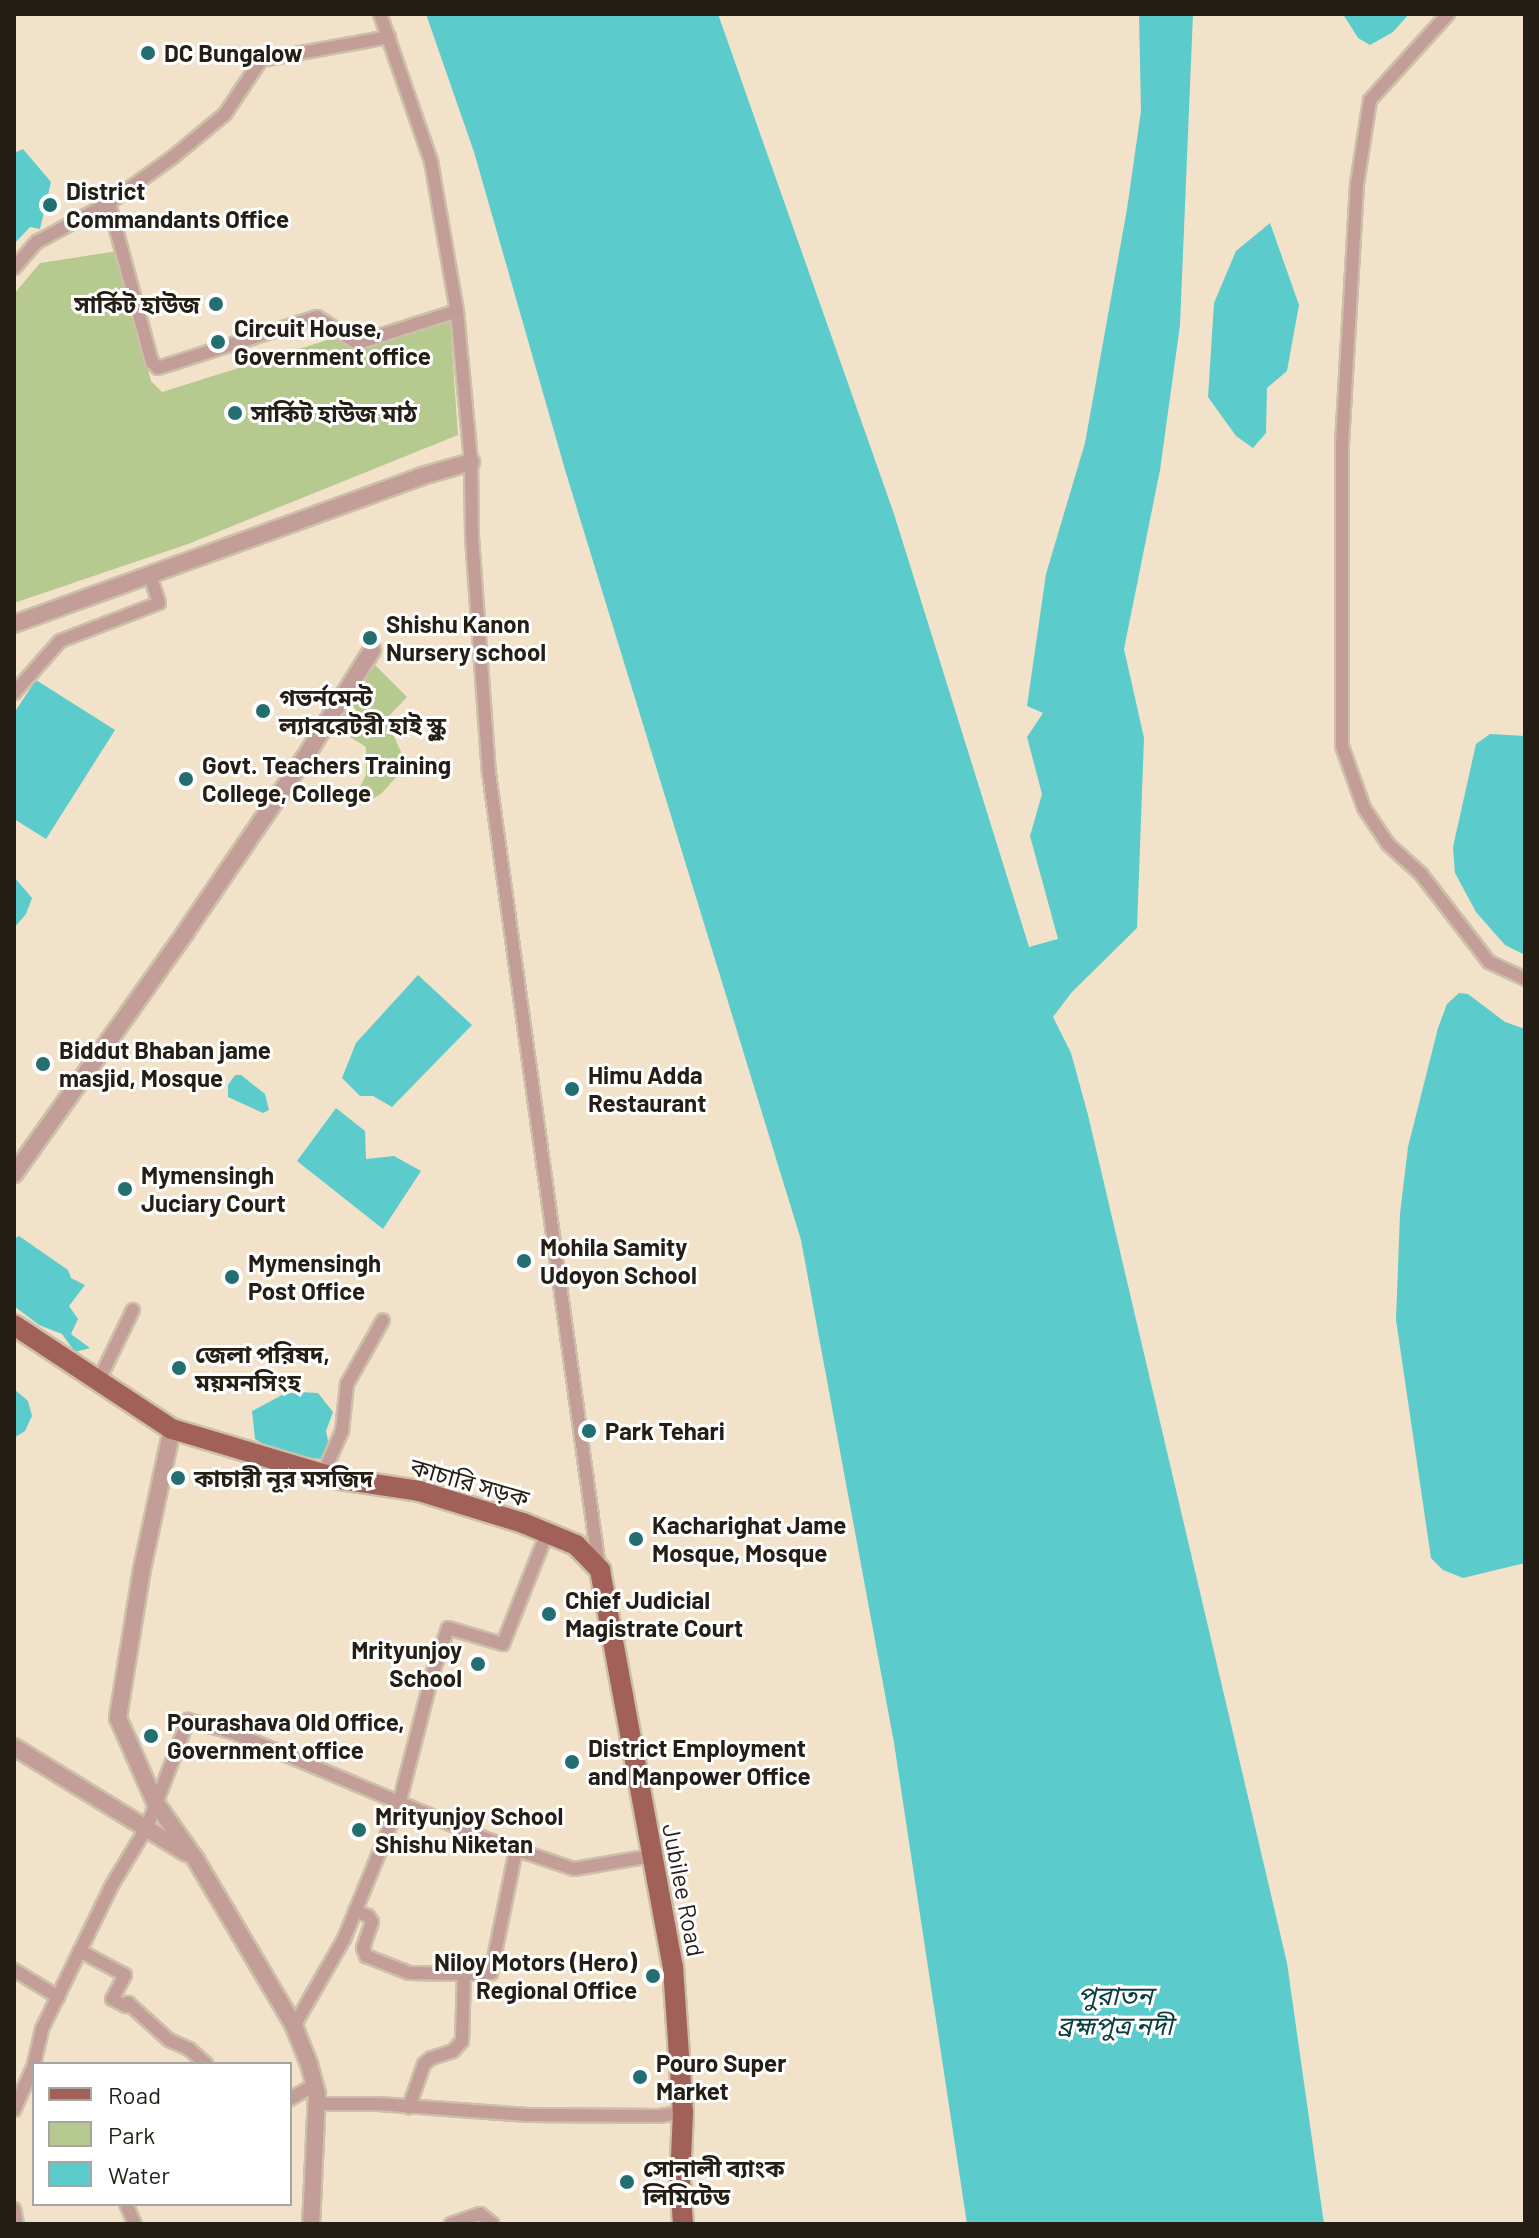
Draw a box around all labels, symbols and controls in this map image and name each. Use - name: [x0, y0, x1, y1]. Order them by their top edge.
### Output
- place label: DC Bungalow: [164, 39, 303, 67]
- marker: DC Bungalow: [139, 44, 157, 62]
- place label: District Commandants Office: [66, 177, 289, 233]
- marker: District Commandants Office: [41, 196, 59, 214]
- place label: সার্কিট হাউজ: [74, 290, 200, 318]
- marker: সার্কিট হাউজ: [207, 295, 225, 313]
- place label: Circuit House, Government office: [234, 314, 431, 370]
- marker: Circuit House, Government office: [209, 333, 227, 351]
- place label: সার্কিট হাউজ মাঠ: [251, 399, 417, 427]
- marker: সার্কিট হাউজ মাঠ: [226, 404, 244, 422]
- place label: Shishu Kanon Nursery school: [386, 610, 546, 666]
- marker: Shishu Kanon Nursery school: [361, 629, 379, 647]
- place label: গভর্নমেন্ট ল্যাবরেটরী হাই স্কুল: [279, 683, 446, 739]
- marker: গভর্নমেন্ট ল্যাবরেটরী হাই স্কুল: [254, 702, 272, 720]
- place label: Govt. Teachers Training College, College: [202, 751, 451, 807]
- marker: Govt. Teachers Training College, College: [177, 770, 195, 788]
- place label: Biddut Bhaban jame masjid, Mosque: [59, 1036, 271, 1092]
- marker: Biddut Bhaban jame masjid, Mosque: [34, 1055, 52, 1073]
- place label: Himu Adda Restaurant: [588, 1061, 706, 1117]
- marker: Himu Adda Restaurant: [563, 1080, 581, 1098]
- place label: Mymensingh Juciary Court: [141, 1161, 286, 1217]
- marker: Mymensingh Juciary Court: [116, 1180, 134, 1198]
- place label: Mohila Samity Udoyon School: [540, 1233, 697, 1289]
- place label: Mymensingh Post Office: [248, 1249, 381, 1305]
- marker: Mohila Samity Udoyon School: [515, 1252, 533, 1270]
- marker: Mymensingh Post Office: [223, 1268, 241, 1286]
- place label: জেলা পরিষদ, ময়মনসিংহ: [195, 1340, 330, 1396]
- marker: জেলা পরিষদ, ময়মনসিংহ: [170, 1359, 188, 1377]
- place label: Park Tehari: [605, 1417, 725, 1445]
- marker: Park Tehari: [580, 1422, 598, 1440]
- street label: কাচারি সড়ক: [407, 1451, 533, 1513]
- place label: কাচারী নূর মসজিদ: [194, 1464, 373, 1492]
- marker: কাচারী নূর মসজিদ: [169, 1469, 187, 1487]
- place label: Kacharighat Jame Mosque, Mosque: [652, 1511, 846, 1567]
- marker: Kacharighat Jame Mosque, Mosque: [627, 1530, 645, 1548]
- place label: Chief Judicial Magistrate Court: [565, 1586, 743, 1642]
- marker: Chief Judicial Magistrate Court: [540, 1605, 558, 1623]
- place label: Mrityunjoy School: [351, 1636, 462, 1692]
- marker: Mrityunjoy School: [469, 1655, 487, 1673]
- place label: Pourashava Old Office, Government office: [167, 1708, 405, 1764]
- marker: Pourashava Old Office, Government office: [142, 1727, 160, 1745]
- place label: District Employment and Manpower Office: [588, 1734, 811, 1790]
- marker: District Employment and Manpower Office: [563, 1753, 581, 1771]
- place label: Mrityunjoy School Shishu Niketan: [375, 1802, 563, 1858]
- marker: Mrityunjoy School Shishu Niketan: [350, 1821, 368, 1839]
- street label: Jubilee Road: [657, 1821, 711, 1959]
- place label: Niloy Motors (Hero) Regional Office: [434, 1948, 637, 2004]
- marker: Niloy Motors (Hero) Regional Office: [644, 1967, 662, 1985]
- water label: পুরাতন ব্রহ্মপুত্র নদী: [1057, 1979, 1173, 2040]
- place label: Pouro Super Market: [656, 2049, 786, 2105]
- legend: [32, 2062, 292, 2206]
- marker: Pouro Super Market: [631, 2068, 649, 2086]
- text: Road: [108, 2080, 161, 2109]
- text: Park: [108, 2120, 155, 2149]
- place label: সোনালী ব্যাংক লিমিটেড: [643, 2154, 785, 2210]
- text: Water: [108, 2160, 170, 2189]
- marker: সোনালী ব্যাংক লিমিটেড: [618, 2173, 636, 2191]

